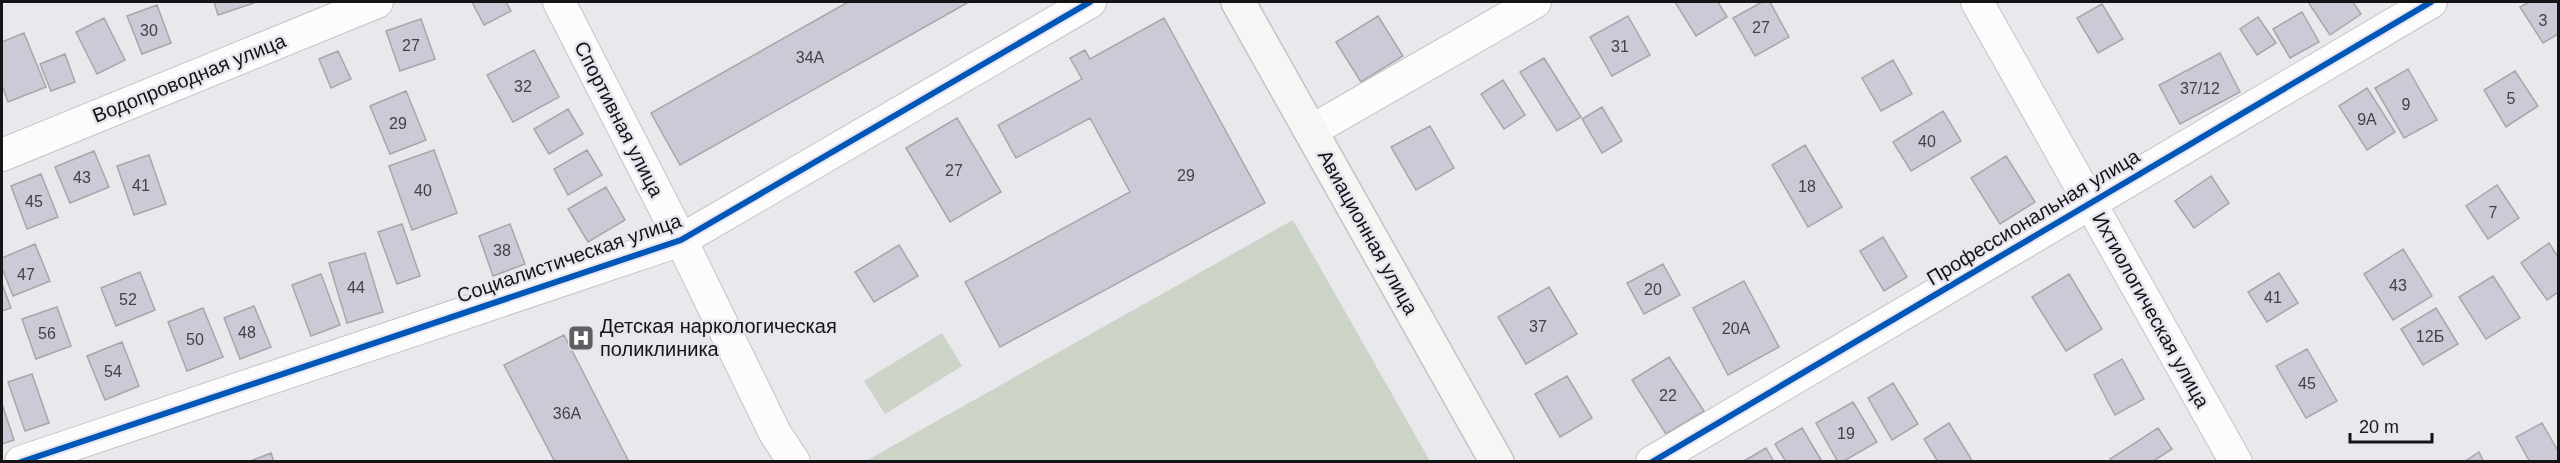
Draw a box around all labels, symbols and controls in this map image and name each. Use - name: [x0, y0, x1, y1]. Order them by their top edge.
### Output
- house number: 3: [2539, 12, 2548, 29]
- house number: 27: [1752, 19, 1770, 36]
- house number: 30: [140, 22, 158, 39]
- street label: Водопроводная улица: [89, 29, 290, 127]
- house number: 27: [402, 37, 420, 54]
- street label: Спортивная улица: [570, 38, 668, 201]
- house number: 31: [1611, 38, 1629, 55]
- house number: 34А: [796, 49, 825, 66]
- house number: 32: [514, 78, 532, 95]
- house number: 37/12: [2180, 80, 2220, 97]
- house number: 5: [2507, 90, 2516, 107]
- house number: 9: [2402, 96, 2411, 113]
- house number: 9А: [2357, 111, 2377, 128]
- house number: 29: [389, 115, 407, 132]
- house number: 40: [1918, 133, 1936, 150]
- street label: Профессиональная улица: [1923, 144, 2144, 289]
- street label: Авиационная улица: [1314, 146, 1423, 319]
- house number: 27: [945, 162, 963, 179]
- house number: 29: [1177, 167, 1195, 184]
- house number: 43: [73, 169, 91, 186]
- house number: 41: [132, 177, 150, 194]
- house number: 18: [1798, 178, 1816, 195]
- house number: 40: [414, 182, 432, 199]
- house number: 45: [25, 193, 43, 210]
- house number: 7: [2489, 204, 2498, 221]
- street label: Социалистическая улица: [454, 209, 685, 307]
- street label: Ихтиологическая улица: [2088, 209, 2214, 412]
- house number: 38: [493, 242, 511, 259]
- house number: 47: [17, 266, 35, 283]
- house number: 43: [2389, 277, 2407, 294]
- house number: 44: [347, 279, 365, 296]
- house number: 20: [1644, 281, 1662, 298]
- house number: 41: [2264, 289, 2282, 306]
- house number: 52: [119, 291, 137, 308]
- place label: Детская наркологическая поликлиника: [600, 315, 837, 360]
- house number: 37: [1529, 318, 1547, 335]
- house number: 20А: [1722, 320, 1751, 337]
- hospital icon: Детская наркологическая поликлиника: [566, 323, 596, 353]
- house number: 48: [238, 324, 256, 341]
- house number: 56: [38, 325, 56, 342]
- house number: 12Б: [2416, 328, 2444, 345]
- house number: 50: [186, 331, 204, 348]
- house number: 54: [104, 363, 122, 380]
- house number: 45: [2298, 375, 2316, 392]
- house number: 22: [1659, 387, 1677, 404]
- house number: 36А: [553, 405, 582, 422]
- scale bar: [2350, 406, 2432, 444]
- text: 20 m: [2359, 417, 2399, 437]
- house number: 19: [1837, 425, 1855, 442]

